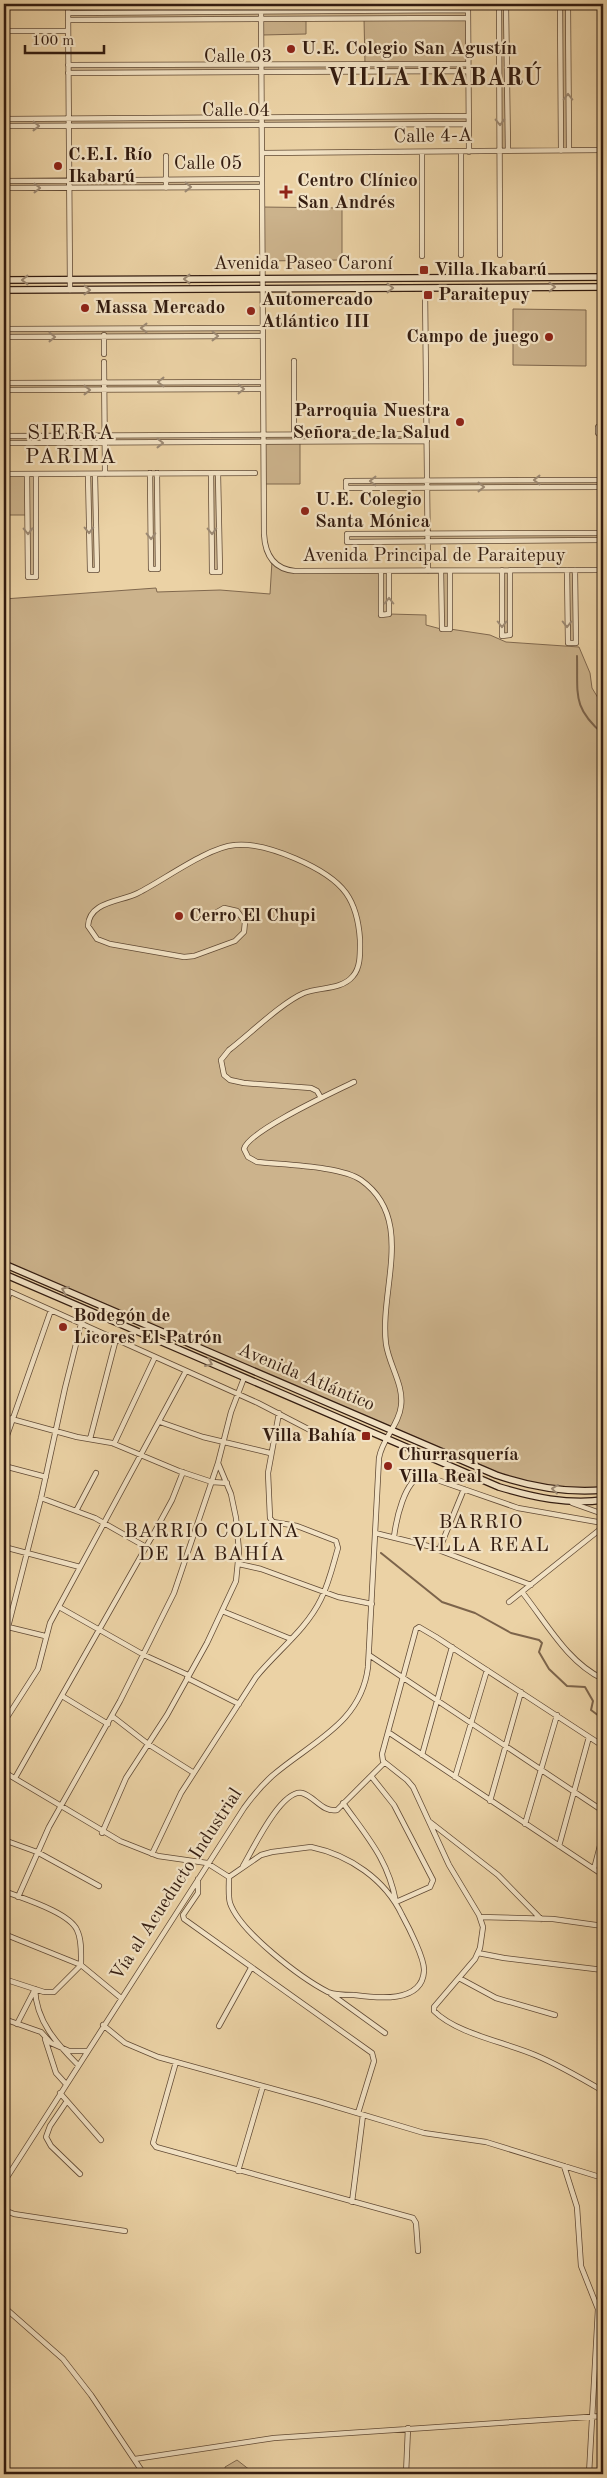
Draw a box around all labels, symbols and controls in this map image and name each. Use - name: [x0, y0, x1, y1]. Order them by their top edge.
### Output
- scale bar: [25, 22, 104, 54]
- text: 100 m: [32, 34, 74, 49]
- place label: U.E. Colegio San Agustín: [301, 40, 517, 59]
- marker: U.E. Colegio San Agustín: [285, 43, 297, 55]
- street label: Calle 03: [204, 48, 272, 67]
- district label: VILLA IKABARÚ: [327, 61, 543, 91]
- one-way arrow: [563, 93, 573, 100]
- street label: Calle 04: [202, 102, 270, 121]
- one-way arrow: [495, 119, 505, 127]
- one-way arrow: [32, 121, 40, 131]
- street label: Calle 4-A: [393, 127, 473, 147]
- place label: C.E.I. Río Ikabarú: [68, 146, 152, 187]
- street label: Calle 05: [174, 155, 242, 174]
- marker: C.E.I. Río Ikabarú: [52, 160, 64, 172]
- place label: Centro Clínico San Andrés: [297, 172, 418, 213]
- one-way arrow: [184, 182, 192, 192]
- one-way arrow: [33, 183, 41, 193]
- marker: Centro Clínico San Andrés: [279, 185, 293, 199]
- street label: Avenida Paseo Caroní: [213, 255, 393, 274]
- place label: Villa Ikabarú: [434, 261, 547, 280]
- marker: Villa Ikabarú: [418, 264, 430, 276]
- one-way arrow: [183, 274, 190, 284]
- one-way arrow: [20, 275, 28, 285]
- one-way arrow: [549, 282, 557, 292]
- one-way arrow: [386, 283, 394, 293]
- one-way arrow: [84, 285, 92, 295]
- place label: Paraitepuy: [438, 286, 530, 305]
- marker: Paraitepuy: [422, 289, 434, 301]
- place label: Automercado Atlántico III: [261, 291, 373, 332]
- place label: Massa Mercado: [95, 299, 225, 318]
- marker: Massa Mercado: [79, 302, 91, 314]
- marker: Automercado Atlántico III: [245, 305, 257, 317]
- one-way arrow: [140, 323, 148, 333]
- place label: Campo de juego: [406, 328, 539, 347]
- one-way arrow: [212, 331, 219, 341]
- marker: Campo de juego: [543, 331, 555, 343]
- one-way arrow: [49, 332, 57, 342]
- one-way arrow: [157, 377, 165, 387]
- one-way arrow: [238, 384, 245, 394]
- one-way arrow: [84, 385, 92, 395]
- place label: Parroquia Nuestra Señora de la Salud: [293, 402, 450, 443]
- marker: Parroquia Nuestra Señora de la Salud: [454, 416, 466, 428]
- district label: SIERRA PARIMA: [25, 423, 117, 468]
- one-way arrow: [156, 438, 164, 448]
- one-way arrow: [533, 475, 540, 485]
- one-way arrow: [369, 476, 376, 486]
- one-way arrow: [477, 482, 485, 492]
- place label: U.E. Colegio Santa Mónica: [315, 491, 430, 532]
- marker: U.E. Colegio Santa Mónica: [299, 505, 311, 517]
- one-way arrow: [84, 526, 94, 534]
- one-way arrow: [206, 527, 217, 535]
- one-way arrow: [23, 528, 33, 535]
- one-way arrow: [145, 533, 156, 541]
- street label: Avenida Principal de Paraitepuy: [302, 547, 566, 566]
- one-way arrow: [384, 597, 394, 604]
- one-way arrow: [562, 620, 573, 628]
- one-way arrow: [497, 621, 507, 629]
- place label: Cerro El Chupi: [189, 907, 316, 926]
- marker: Cerro El Chupi: [173, 910, 185, 922]
- one-way arrow: [61, 1285, 70, 1296]
- place label: Bodegón de Licores El Patrón: [73, 1307, 222, 1348]
- marker: Bodegón de Licores El Patrón: [57, 1321, 69, 1333]
- street label: Avenida Atlántico: [235, 1341, 377, 1415]
- one-way arrow: [204, 1357, 213, 1368]
- place label: Villa Bahía: [261, 1427, 356, 1446]
- marker: Villa Bahía: [360, 1430, 372, 1442]
- place label: Churrasquería Villa Real: [398, 1446, 519, 1487]
- marker: Churrasquería Villa Real: [382, 1460, 394, 1472]
- one-way arrow: [550, 1484, 558, 1495]
- district label: BARRIO VILLA REAL: [412, 1513, 550, 1556]
- district label: BARRIO COLINA DE LA BAHÍA: [124, 1522, 300, 1565]
- street label: Vía al Acueducto Industrial: [108, 1785, 246, 1985]

